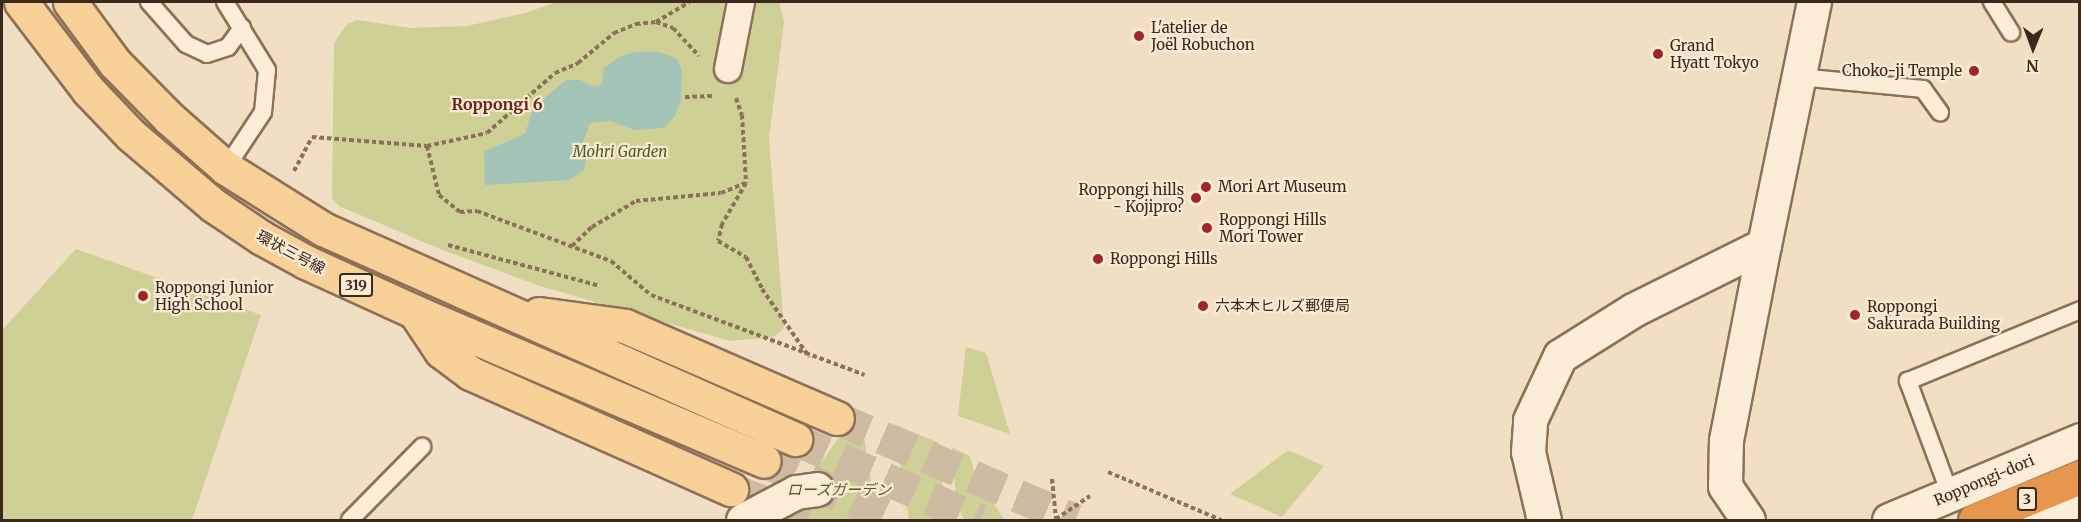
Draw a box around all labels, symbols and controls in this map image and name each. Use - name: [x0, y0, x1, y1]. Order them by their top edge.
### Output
- place label: L'atelier de Joël Robuchon: [1151, 18, 1255, 53]
- north arrow: [2003, 18, 2063, 78]
- marker: L'atelier de Joël Robuchon: [1132, 29, 1146, 43]
- place label: Grand Hyatt Tokyo: [1670, 36, 1759, 71]
- marker: Grand Hyatt Tokyo: [1651, 47, 1665, 61]
- text: N: [2026, 56, 2039, 76]
- place label: Choko-ji Temple: [1842, 62, 1962, 80]
- marker: Choko-ji Temple: [1967, 64, 1981, 78]
- district label: Roppongi 6: [451, 94, 543, 114]
- park label: Mohri Garden: [573, 143, 667, 161]
- place label: Mori Art Museum: [1218, 178, 1347, 196]
- place label: Roppongi hills - Kojipro?: [1078, 180, 1184, 215]
- marker: Mori Art Museum: [1199, 180, 1213, 194]
- marker: Roppongi hills - Kojipro?: [1189, 191, 1203, 205]
- place label: Roppongi Hills Mori Tower: [1219, 210, 1327, 245]
- marker: Roppongi Hills Mori Tower: [1200, 221, 1214, 235]
- street label: 環状三号線: [254, 226, 328, 278]
- place label: Roppongi Hills: [1110, 250, 1218, 268]
- marker: Roppongi Hills: [1091, 252, 1105, 266]
- road number: 319: [338, 274, 374, 296]
- place label: Roppongi Junior High School: [155, 278, 274, 313]
- marker: Roppongi Junior High School: [136, 289, 150, 303]
- place label: 六本木ヒルズ郵便局: [1215, 297, 1350, 315]
- place label: Roppongi Sakurada Building: [1867, 297, 2000, 332]
- marker: 六本木ヒルズ郵便局: [1196, 299, 1210, 313]
- marker: Roppongi Sakurada Building: [1848, 308, 1862, 322]
- street label: Roppongi-dori: [1931, 451, 2037, 509]
- park label: ローズガーデン: [787, 481, 891, 499]
- road number: 3: [2016, 488, 2038, 510]

